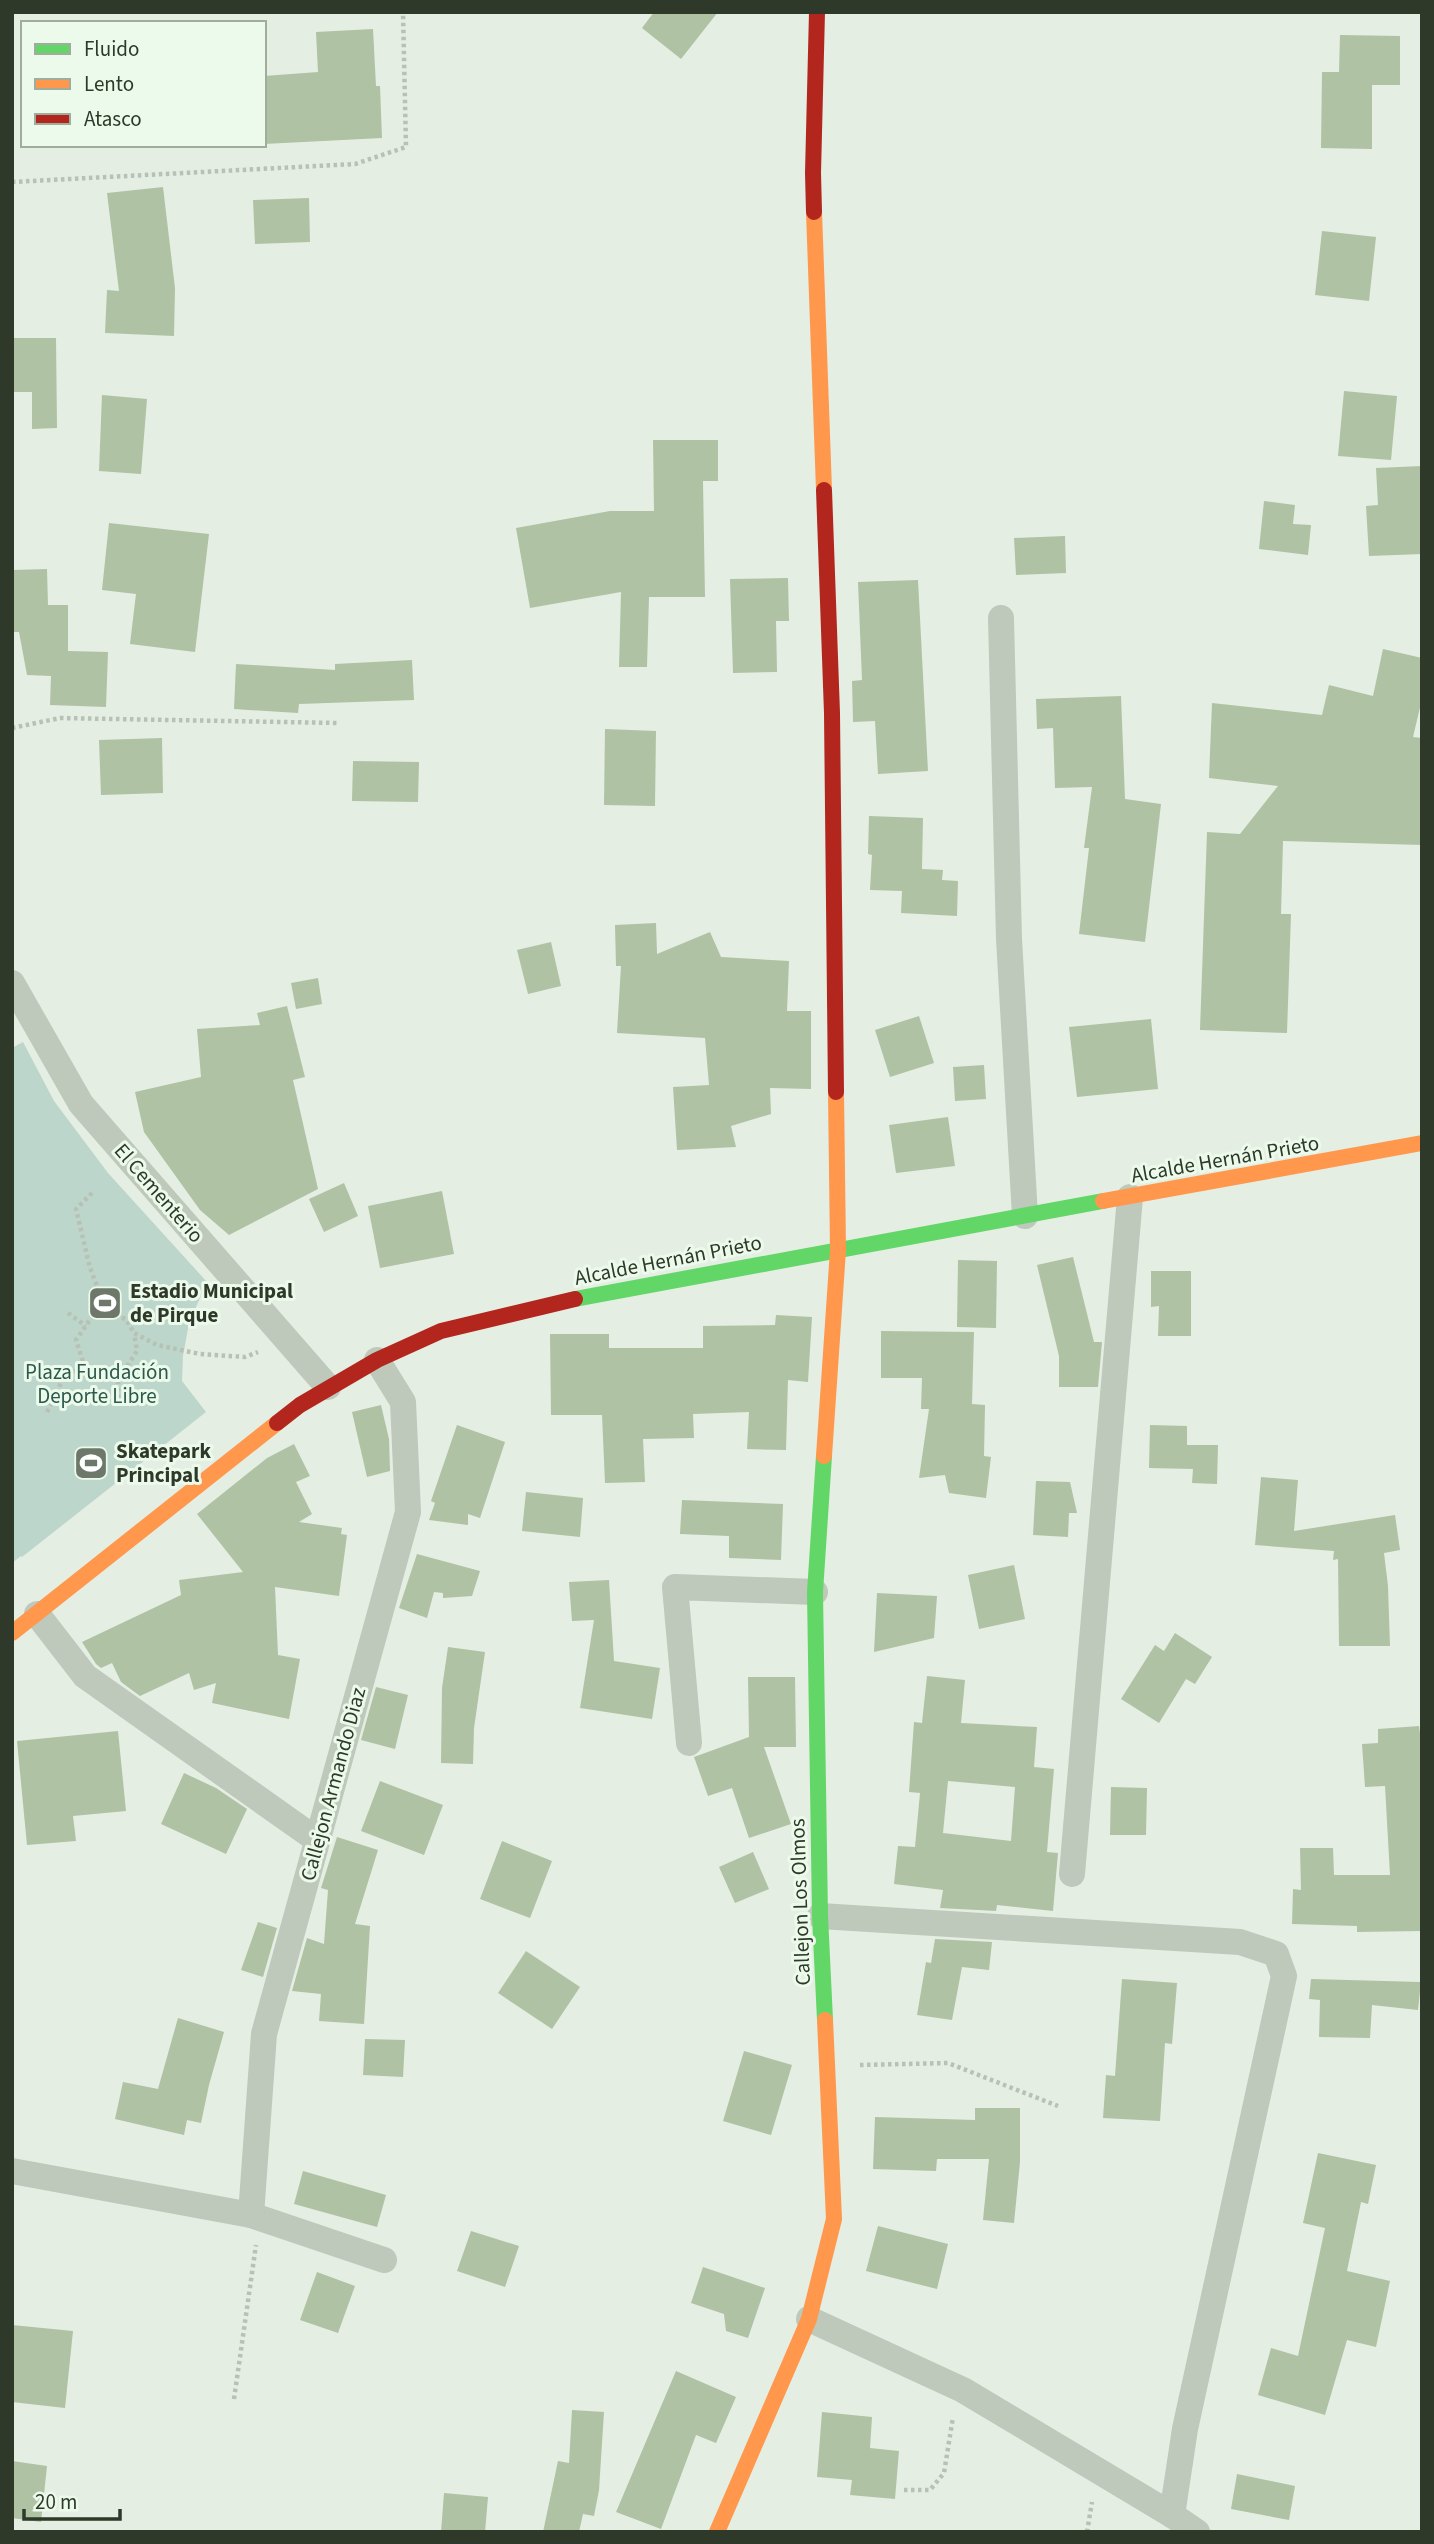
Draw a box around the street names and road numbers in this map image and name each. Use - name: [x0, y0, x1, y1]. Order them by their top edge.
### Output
- street label: Alcalde Hernán Prieto: [1129, 1128, 1321, 1190]
- street label: El Cementerio: [107, 1137, 211, 1249]
- street label: Alcalde Hernán Prieto: [572, 1227, 764, 1293]
- street label: Callejon Armando Diaz: [293, 1684, 373, 1884]
- street label: Callejon Los Olmos: [782, 1818, 818, 1986]

